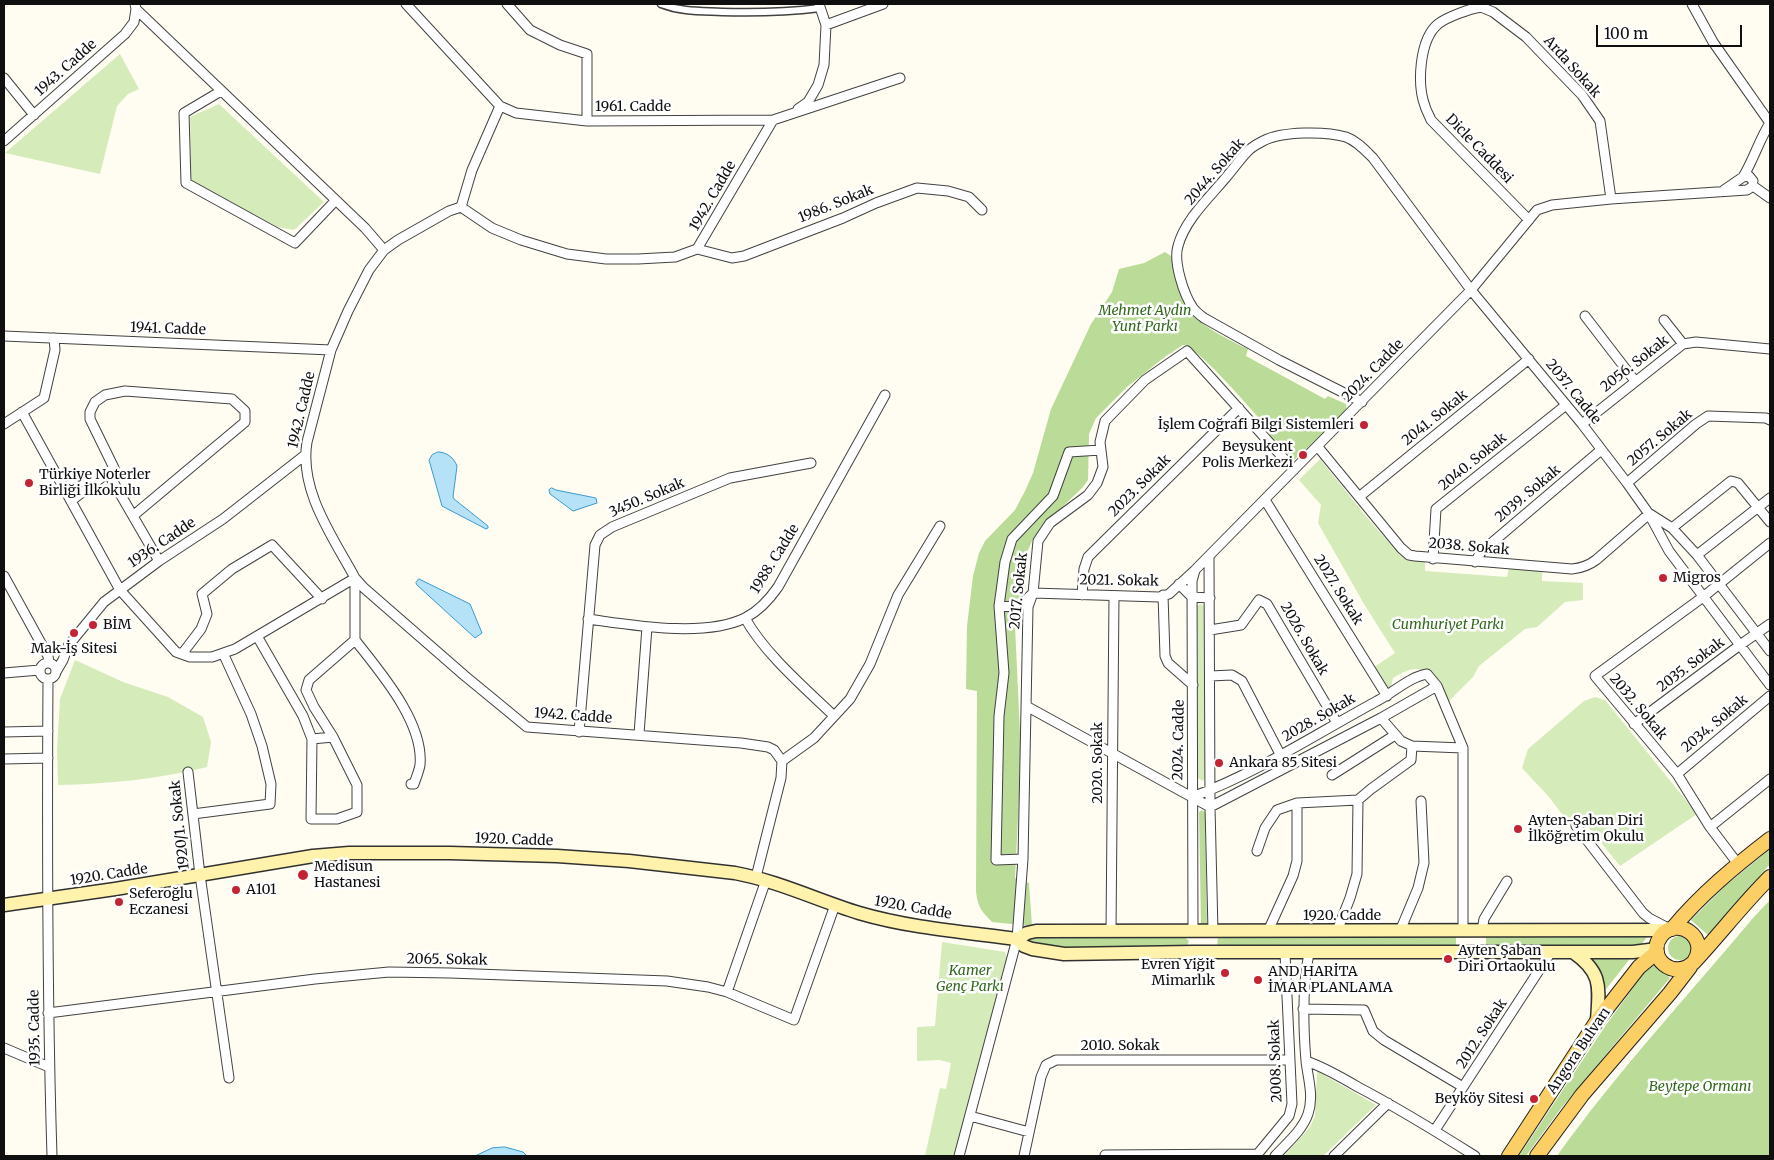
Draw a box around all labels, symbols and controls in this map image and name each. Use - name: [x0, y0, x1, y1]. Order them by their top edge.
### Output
- scale bar: [1599, 15, 1745, 47]
- text: 100 m: [1604, 24, 1648, 43]
- street label: Arda Sokak: [1540, 33, 1604, 101]
- street label: 1943. Cadde: [32, 36, 100, 100]
- street label: 1961. Cadde: [595, 99, 671, 115]
- street label: Dicle Caddesi: [1442, 111, 1516, 187]
- street label: 2044. Sokak: [1182, 135, 1248, 209]
- street label: 1942. Cadde: [686, 158, 740, 234]
- street label: 1986. Sokak: [796, 181, 876, 227]
- park label: Mehmet Aydın Yunt Parkı: [1099, 303, 1191, 336]
- street label: 1941. Cadde: [130, 319, 206, 339]
- street label: 2056. Sokak: [1598, 332, 1672, 396]
- street label: 2024. Cadde: [1339, 336, 1407, 406]
- street label: 2037. Cadde: [1542, 356, 1604, 428]
- street label: 1942. Cadde: [285, 370, 319, 450]
- street label: 2041. Sokak: [1399, 386, 1471, 450]
- street label: 2057. Sokak: [1624, 406, 1696, 470]
- place label: İşlem Coğrafi Bilgi Sistemleri: [1158, 417, 1354, 433]
- marker: İşlem Coğrafi Bilgi Sistemleri: [1358, 419, 1370, 431]
- street label: 2040. Sokak: [1436, 430, 1510, 494]
- place label: Beysukent Polis Merkezi: [1202, 439, 1293, 472]
- marker: Beysukent Polis Merkezi: [1297, 449, 1309, 461]
- street label: 2023. Sokak: [1106, 452, 1174, 520]
- street label: 2039. Sokak: [1492, 462, 1564, 526]
- place label: Türkiye Noterler Birliği İlkokulu: [39, 467, 151, 500]
- street label: 3450. Sokak: [607, 475, 687, 521]
- marker: Türkiye Noterler Birliği İlkokulu: [23, 477, 35, 489]
- street label: 1936. Cadde: [125, 514, 199, 572]
- street label: 1988. Cadde: [747, 521, 803, 597]
- street label: 2038. Sokak: [1428, 535, 1510, 559]
- street label: 2017. Sokak: [1007, 552, 1031, 630]
- street label: 2027. Sokak: [1310, 552, 1366, 628]
- place label: Migros: [1673, 570, 1721, 586]
- street label: 2021. Sokak: [1079, 572, 1159, 590]
- marker: Migros: [1657, 572, 1669, 584]
- street label: 2026. Sokak: [1276, 600, 1332, 678]
- place label: BİM: [103, 617, 131, 633]
- park label: Cumhuriyet Parkı: [1392, 617, 1504, 633]
- marker: BİM: [87, 619, 99, 631]
- marker: Mak-İş Sitesi: [68, 627, 80, 639]
- street label: 2035. Sokak: [1654, 634, 1728, 696]
- place label: Mak-İş Sitesi: [31, 641, 117, 657]
- street label: 2032. Sokak: [1606, 671, 1670, 743]
- street label: 2028. Sokak: [1279, 690, 1359, 746]
- street label: 2034. Sokak: [1679, 691, 1751, 757]
- street label: 2024. Cadde: [1170, 699, 1188, 781]
- street label: 1942. Cadde: [533, 705, 613, 727]
- street label: 2020. Sokak: [1090, 722, 1106, 804]
- place label: Ankara 85 Sitesi: [1229, 755, 1337, 771]
- marker: Ankara 85 Sitesi: [1213, 757, 1225, 769]
- street label: 1920/1. Sokak: [167, 779, 193, 871]
- place label: Ayten-Şaban Diri İlköğretim Okulu: [1528, 813, 1644, 846]
- marker: Ayten-Şaban Diri İlköğretim Okulu: [1512, 823, 1524, 835]
- street label: 1920. Cadde: [475, 830, 553, 850]
- place label: Medisun Hastanesi: [314, 859, 381, 892]
- street label: 1920. Cadde: [69, 861, 149, 889]
- marker: Medisun Hastanesi: [296, 868, 310, 882]
- place label: A101: [246, 882, 276, 898]
- marker: A101: [230, 884, 242, 896]
- place label: Seferoğlu Eczanesi: [129, 886, 193, 919]
- street label: 1920. Cadde: [873, 893, 953, 923]
- marker: Seferoğlu Eczanesi: [113, 896, 125, 908]
- street label: 1920. Cadde: [1303, 908, 1381, 924]
- place label: Ayten Şaban Diri Ortaokulu: [1458, 943, 1555, 976]
- street label: 2065. Sokak: [406, 951, 488, 969]
- marker: Ayten Şaban Diri Ortaokulu: [1442, 953, 1454, 965]
- place label: Evren Yiğit Mimarlık: [1141, 957, 1215, 990]
- park label: Kamer Genç Parkı: [936, 963, 1004, 996]
- place label: AND HARİTA İMAR PLANLAMA: [1268, 964, 1393, 996]
- marker: Evren Yiğit Mimarlık: [1219, 967, 1231, 979]
- marker: AND HARİTA İMAR PLANLAMA: [1252, 974, 1264, 986]
- street label: 1935. Cadde: [26, 990, 44, 1066]
- street label: 2012. Sokak: [1453, 996, 1511, 1072]
- street label: Angora Bulvarı: [1544, 1004, 1614, 1098]
- street label: 2008. Sokak: [1266, 1019, 1286, 1103]
- street label: 2010. Sokak: [1080, 1038, 1160, 1054]
- park label: Beytepe Ormanı: [1649, 1079, 1751, 1095]
- place label: Beyköy Sitesi: [1435, 1091, 1524, 1107]
- marker: Beyköy Sitesi: [1528, 1093, 1540, 1105]

